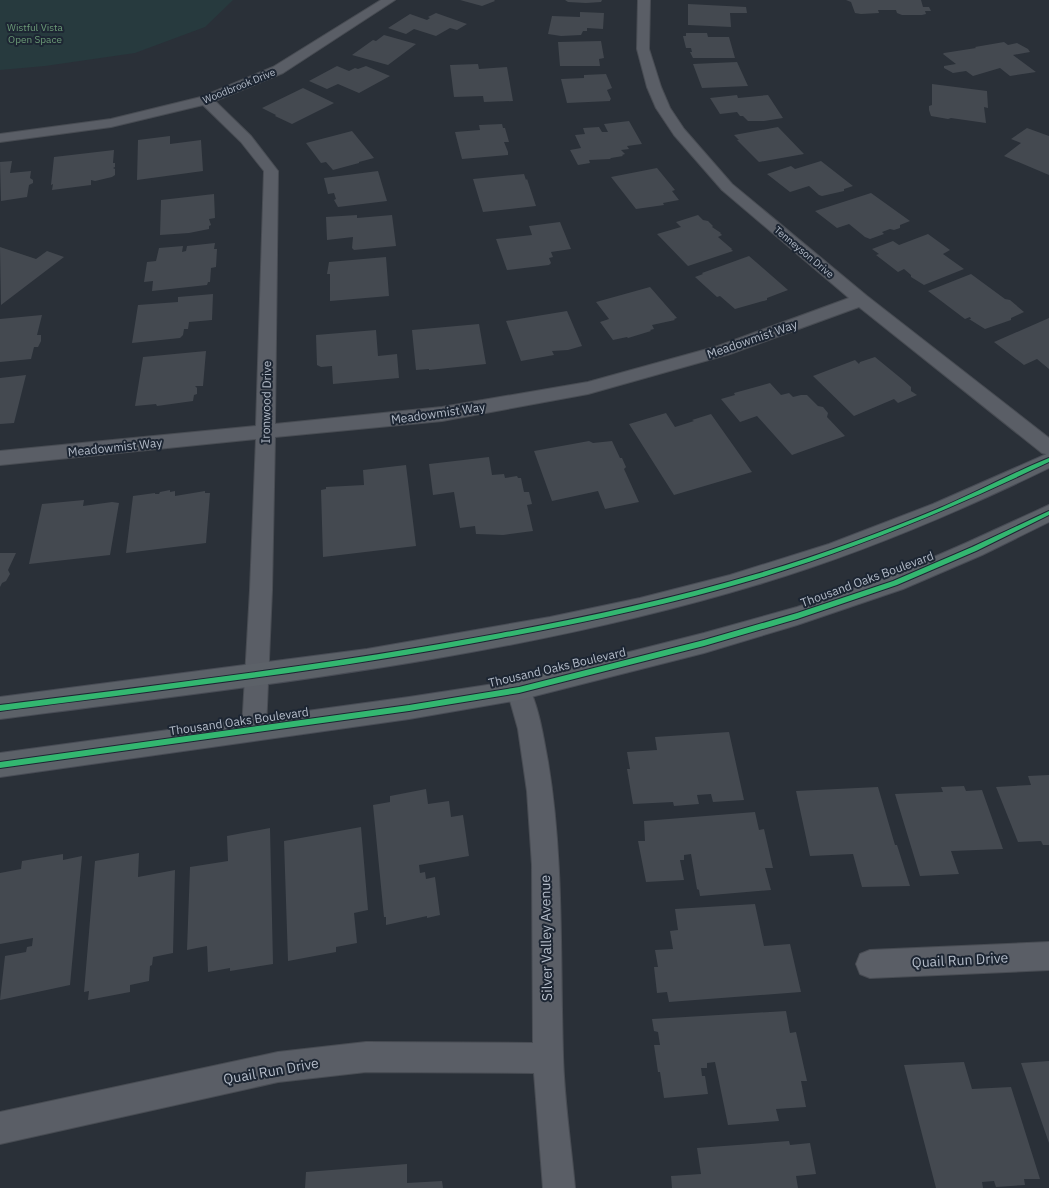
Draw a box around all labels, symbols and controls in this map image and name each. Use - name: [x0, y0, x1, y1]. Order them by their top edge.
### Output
- park label: Wistful Vista Open Space: [7, 21, 64, 46]
- street label: Woodbrook Drive: [201, 65, 278, 106]
- street label: Tenneyson Drive: [771, 223, 837, 281]
- street label: Meadowmist Way: [705, 316, 799, 362]
- street label: Ironwood Drive: [258, 360, 274, 444]
- street label: Meadowmist Way: [390, 399, 486, 427]
- street label: Meadowmist Way: [67, 435, 163, 459]
- street label: Thousand Oaks Boulevard: [798, 548, 936, 610]
- street label: Thousand Oaks Boulevard: [487, 644, 627, 690]
- street label: Thousand Oaks Boulevard: [168, 704, 310, 738]
- street label: Silver Valley Avenue: [536, 875, 556, 1001]
- street label: Quail Run Drive: [911, 948, 1009, 972]
- street label: Quail Run Drive: [222, 1054, 320, 1088]

